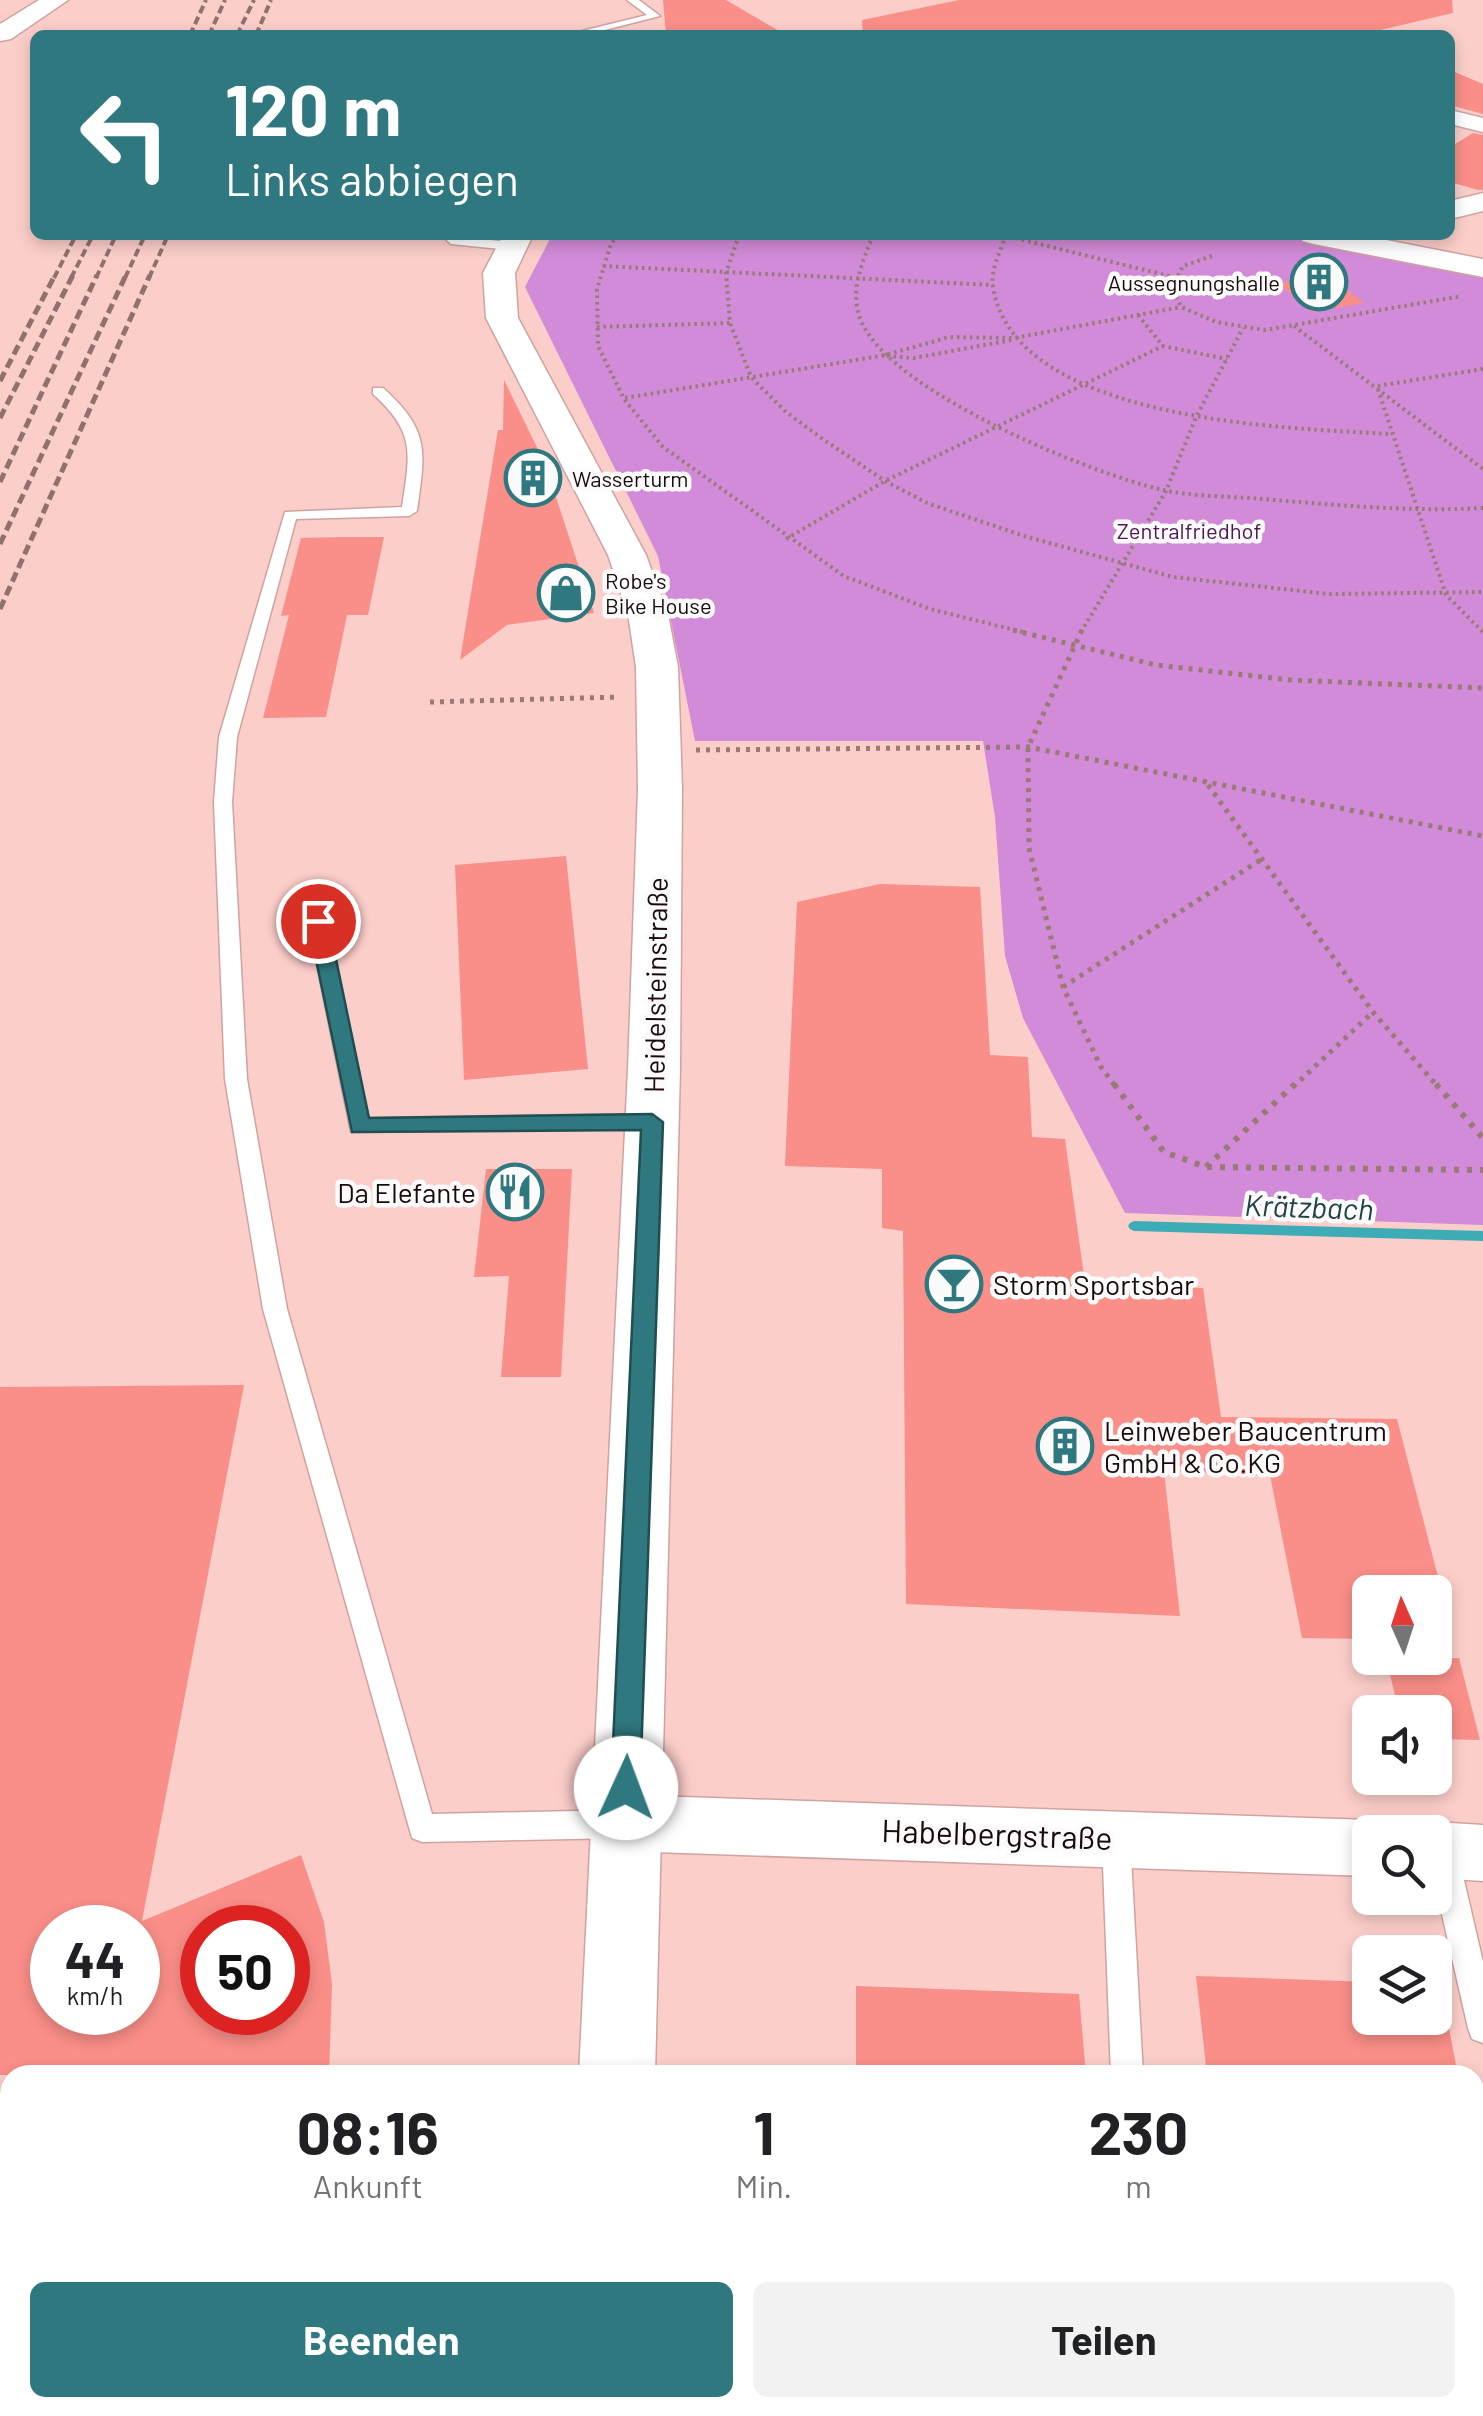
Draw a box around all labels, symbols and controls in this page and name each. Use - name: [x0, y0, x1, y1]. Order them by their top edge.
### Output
- text: 120 m: [225, 66, 401, 150]
- icon: left: [60, 70, 190, 200]
- text: Links abbiegen: [225, 151, 519, 205]
- building icon: Aussegnungshalle: [1289, 252, 1349, 312]
- place label: Aussegnungshalle: [1108, 269, 1280, 295]
- building icon: Wasserturm: [503, 448, 563, 508]
- place label: Wasserturm: [572, 465, 688, 491]
- park label: Zentralfriedhof: [1117, 517, 1261, 543]
- shop icon: Robe's Bike House: [536, 563, 596, 623]
- place label: Robe's Bike House: [605, 567, 712, 618]
- street label: Heidelsteinstraße: [636, 877, 674, 1093]
- pin: [276, 879, 361, 964]
- icon: arrive: [291, 894, 346, 949]
- restaurant icon: Da Elefante: [485, 1162, 545, 1222]
- place label: Da Elefante: [337, 1175, 476, 1209]
- water label: Krätzbach: [1244, 1186, 1374, 1226]
- bar icon: Storm Sportsbar: [924, 1254, 984, 1314]
- place label: Storm Sportsbar: [993, 1267, 1194, 1301]
- place label: Leinweber Baucentrum GmbH & Co.KG: [1104, 1413, 1387, 1479]
- building icon: Leinweber Baucentrum GmbH & Co.KG: [1035, 1416, 1095, 1476]
- north arrow: [1352, 1575, 1452, 1675]
- map controls: [1352, 1575, 1452, 2035]
- button: sound: [1352, 1695, 1452, 1795]
- position arrow: [574, 1736, 678, 1840]
- street label: Habelbergstraße: [881, 1810, 1113, 1856]
- button: search: [1352, 1815, 1452, 1915]
- speed limit sign: 50: [180, 1905, 310, 2035]
- text: 44: [65, 1928, 125, 1988]
- button: layers: [1352, 1935, 1452, 2035]
- text: km/h: [67, 1980, 123, 2010]
- text: 08:16: [297, 2095, 439, 2167]
- text: 1: [753, 2095, 774, 2167]
- text: 230: [1089, 2095, 1188, 2167]
- text: Ankunft: [313, 2166, 423, 2204]
- text: Min.: [736, 2166, 792, 2204]
- text: m: [1125, 2166, 1152, 2204]
- button: Beenden: [30, 2282, 733, 2397]
- button: Teilen: [753, 2282, 1455, 2397]

